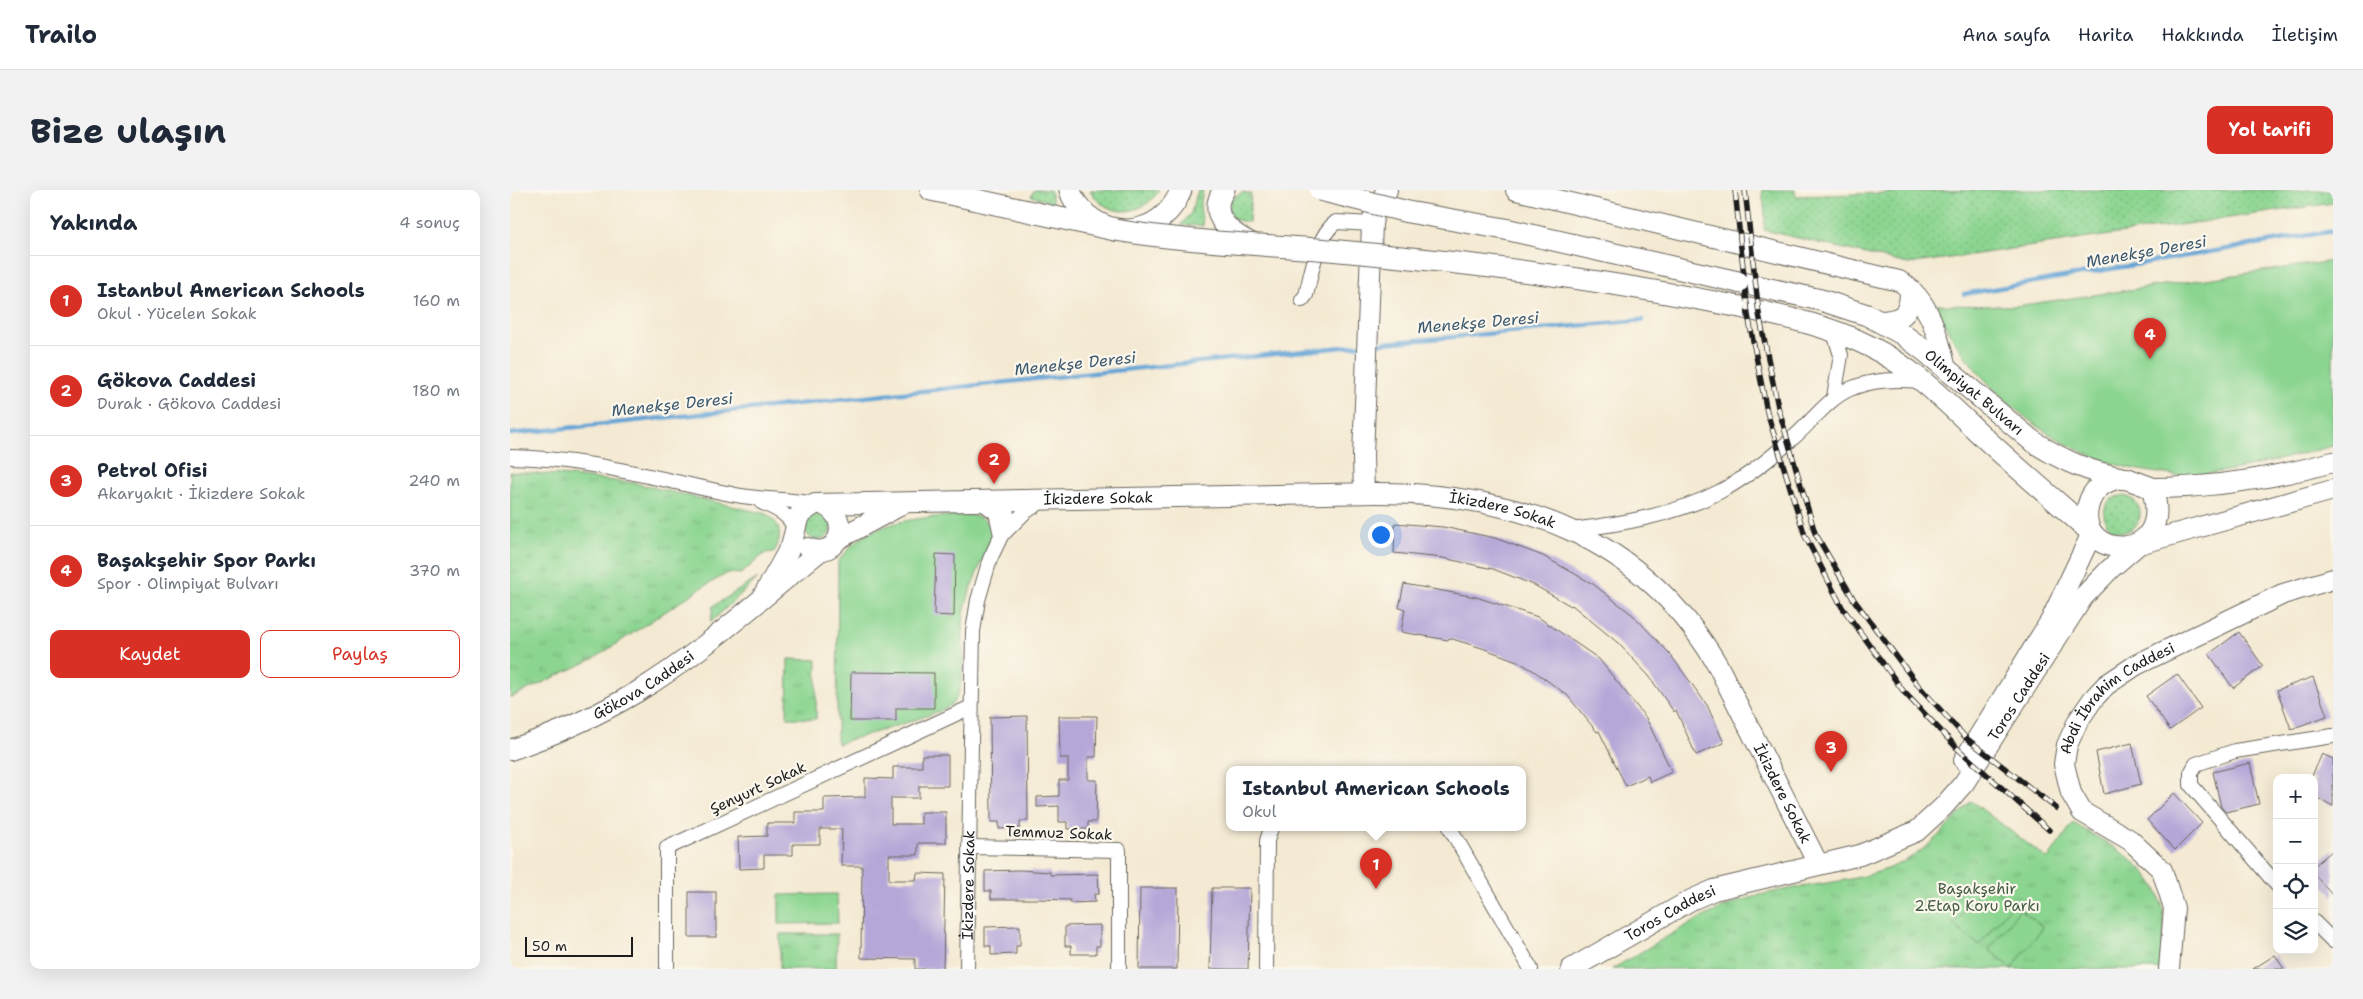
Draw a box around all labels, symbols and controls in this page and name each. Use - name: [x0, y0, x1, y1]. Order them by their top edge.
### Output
- text: Trailo: [25, 19, 97, 51]
- text: Ana sayfa: [1962, 23, 2050, 47]
- text: Harita: [2078, 23, 2133, 47]
- text: Hakkında: [2161, 23, 2244, 47]
- text: İletişim: [2272, 23, 2338, 47]
- button: Yol tarifi: [2207, 106, 2333, 154]
- text: Bize ulaşın: [30, 107, 226, 154]
- text: Yakında: [50, 209, 137, 237]
- text: 4 sonuç: [399, 212, 460, 233]
- water label: Menekşe Deresi: [2084, 230, 2208, 272]
- text: Istanbul American Schools: [97, 278, 365, 303]
- text: 1: [62, 290, 70, 311]
- text: 160 m: [413, 290, 460, 311]
- text: Okul · Yücelen Sokak: [97, 303, 257, 324]
- water label: Menekşe Deresi: [1416, 307, 1540, 338]
- pin: 4: [2134, 318, 2166, 359]
- street label: Olimpiyat Bulvarı: [1920, 345, 2028, 440]
- water label: Menekşe Deresi: [1013, 347, 1137, 380]
- text: Gökova Caddesi: [97, 368, 256, 393]
- text: 2: [60, 380, 72, 401]
- text: 180 m: [412, 380, 460, 401]
- water label: Menekşe Deresi: [610, 388, 734, 421]
- text: Durak · Gökova Caddesi: [97, 393, 281, 414]
- pin: 2: [978, 443, 1010, 484]
- text: Petrol Ofisi: [97, 458, 208, 483]
- text: 3: [60, 470, 72, 491]
- text: 240 m: [408, 470, 460, 491]
- text: Akaryakıt · İkizdere Sokak: [97, 483, 305, 504]
- street label: İkizdere Sokak: [1043, 487, 1153, 510]
- street label: İkizdere Sokak: [1448, 487, 1559, 533]
- your location: [1368, 522, 1394, 548]
- text: Başakşehir Spor Parkı: [97, 548, 316, 573]
- text: 4: [60, 560, 72, 581]
- text: 370 m: [409, 560, 460, 581]
- text: Spor · Olimpiyat Bulvarı: [97, 573, 279, 594]
- button: Kaydet: [50, 630, 250, 678]
- button: Paylaş: [260, 630, 460, 678]
- street label: Abdi İbrahim Caddesi: [2056, 638, 2178, 755]
- street label: Gökova Caddesi: [590, 646, 698, 724]
- street label: Toros Caddesi: [1983, 649, 2055, 745]
- pin: 3: [1815, 731, 1847, 772]
- street label: İkizdere Sokak: [1749, 740, 1816, 847]
- street label: Şenyurt Sokak: [707, 757, 809, 819]
- popup: [1226, 766, 1526, 831]
- map controls: [2273, 774, 2318, 954]
- button: +: [2273, 774, 2318, 819]
- text: Istanbul American Schools: [1242, 776, 1510, 801]
- text: Okul: [1242, 801, 1277, 822]
- button: −: [2273, 819, 2318, 864]
- street label: Temmuz Sokak: [1005, 821, 1113, 845]
- street label: İkizdere Sokak: [958, 830, 979, 940]
- pin: 1: [1360, 848, 1392, 889]
- button: locate: [2273, 864, 2318, 909]
- park label: Başakşehir 2.Etap Koru Parkı: [1914, 879, 2040, 916]
- street label: Toros Caddesi: [1621, 880, 1719, 946]
- button: layers: [2273, 909, 2318, 954]
- scale bar: [525, 934, 632, 957]
- text: 50 m: [532, 937, 567, 955]

